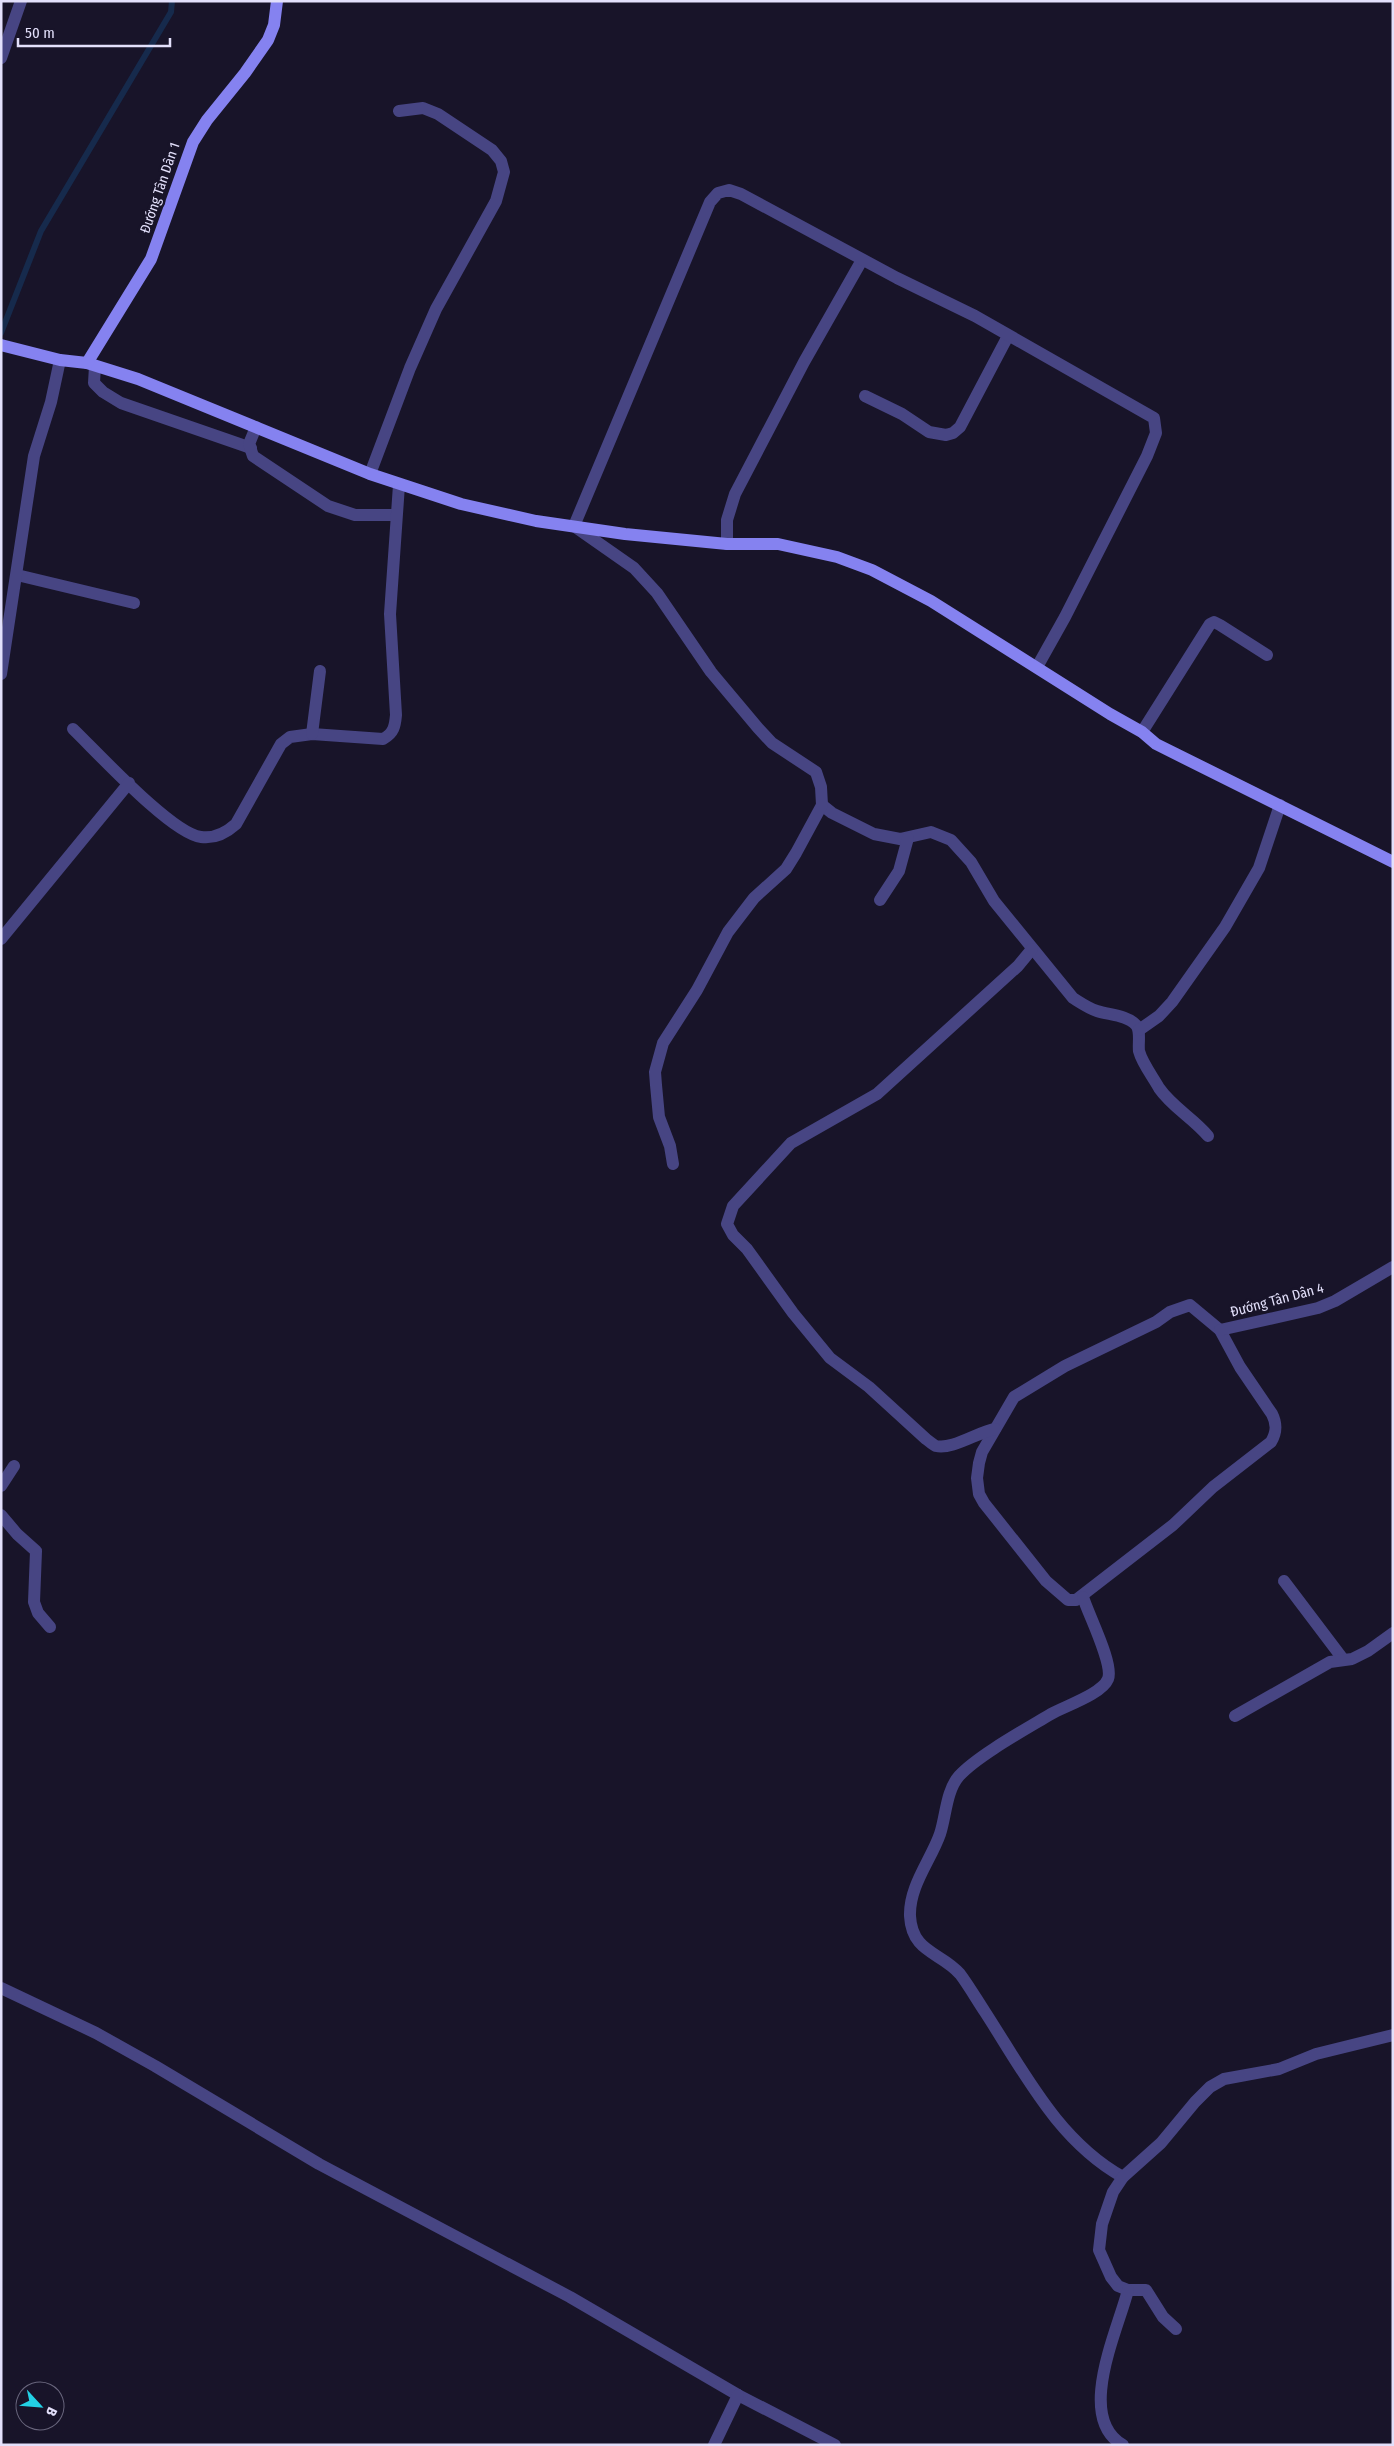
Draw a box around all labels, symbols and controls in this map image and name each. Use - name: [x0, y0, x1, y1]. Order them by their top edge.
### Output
- scale bar: [18, 15, 170, 47]
- text: 50 m: [25, 24, 55, 42]
- street label: Đướng Tân Dân 1: [137, 140, 183, 236]
- street label: Đướng Tân Dân 4: [1228, 1279, 1326, 1321]
- north arrow: [15, 2381, 65, 2431]
- text: B: [42, 2404, 61, 2419]

